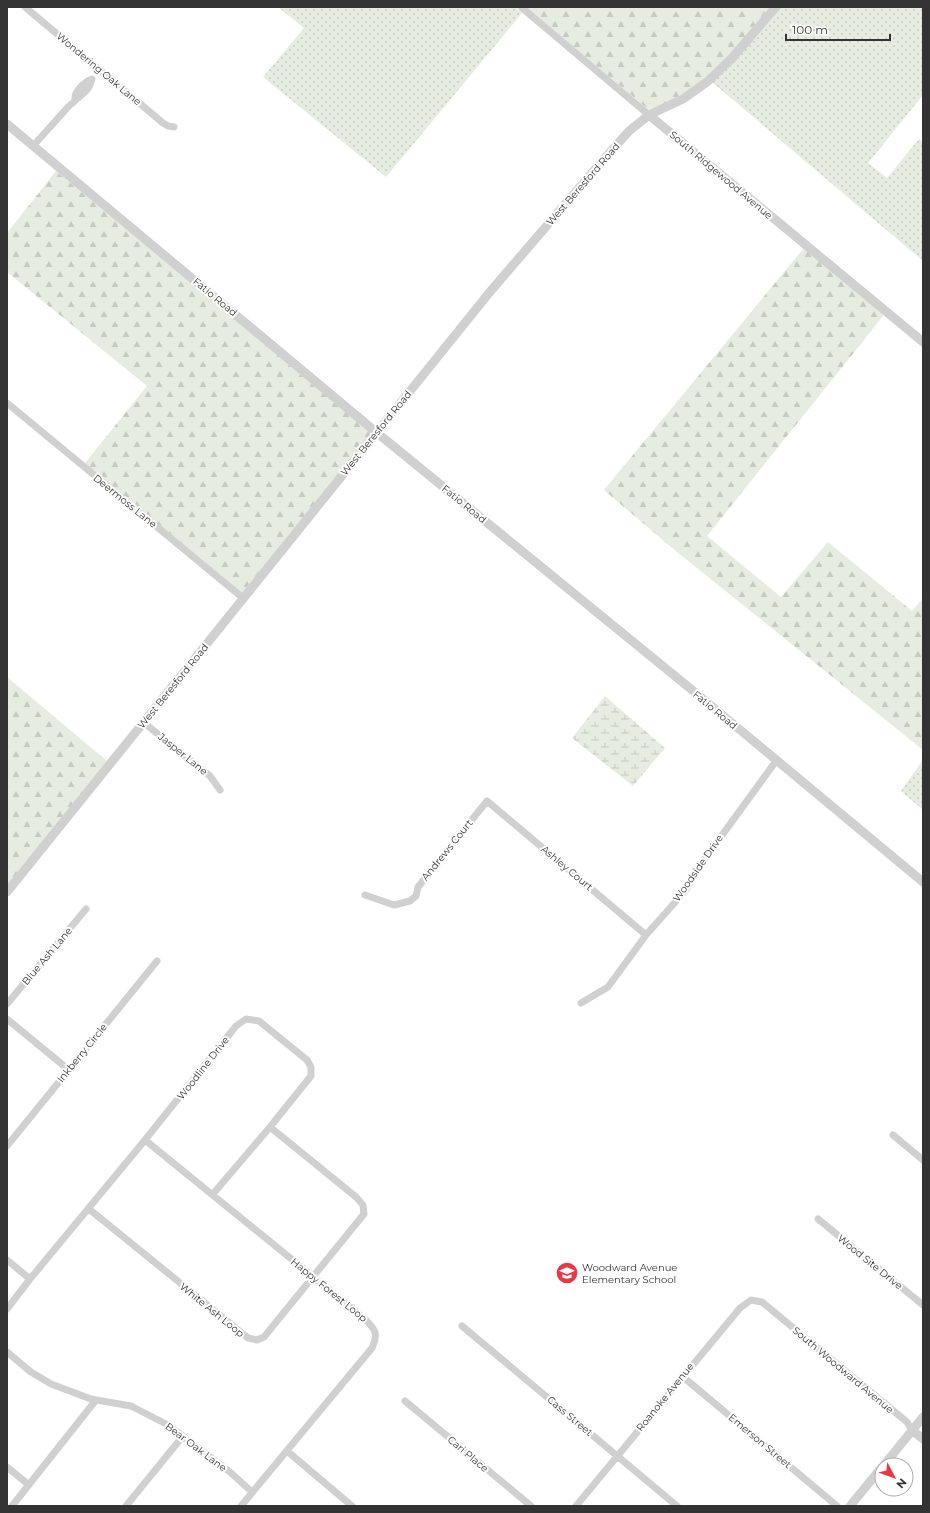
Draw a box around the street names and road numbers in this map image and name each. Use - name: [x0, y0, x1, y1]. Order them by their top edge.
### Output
- street label: Wondering Oak Lane: [54, 30, 144, 108]
- street label: South Ridgewood Avenue: [667, 128, 775, 222]
- street label: West Beresford Road: [543, 140, 623, 228]
- street label: Fatio Road: [190, 275, 240, 319]
- street label: West Beresford Road: [338, 388, 414, 478]
- street label: Deermoss Lane: [91, 471, 159, 531]
- street label: Fatio Road: [439, 482, 489, 526]
- street label: West Beresford Road: [135, 641, 211, 731]
- street label: Fatio Road: [690, 688, 740, 732]
- street label: Jasper Lane: [155, 729, 210, 778]
- street label: Andrews Court: [418, 817, 476, 883]
- street label: Woodside Drive: [670, 832, 726, 904]
- street label: Ashley Court: [538, 843, 596, 893]
- street label: Blue Ash Lane: [19, 924, 75, 988]
- street label: Inkberry Circle: [54, 1021, 110, 1085]
- street label: Woodline Drive: [174, 1034, 232, 1102]
- street label: Wood Site Drive: [835, 1232, 905, 1292]
- street label: Happy Forest Loop: [288, 1255, 370, 1325]
- street label: White Ash Loop: [177, 1280, 247, 1340]
- street label: South Woodward Avenue: [790, 1324, 896, 1416]
- street label: Roanoke Avenue: [633, 1360, 697, 1434]
- street label: Cass Street: [545, 1393, 595, 1439]
- street label: Emerson Street: [726, 1411, 794, 1471]
- street label: Bear Oak Lane: [163, 1420, 229, 1474]
- street label: Cari Place: [445, 1433, 491, 1475]

